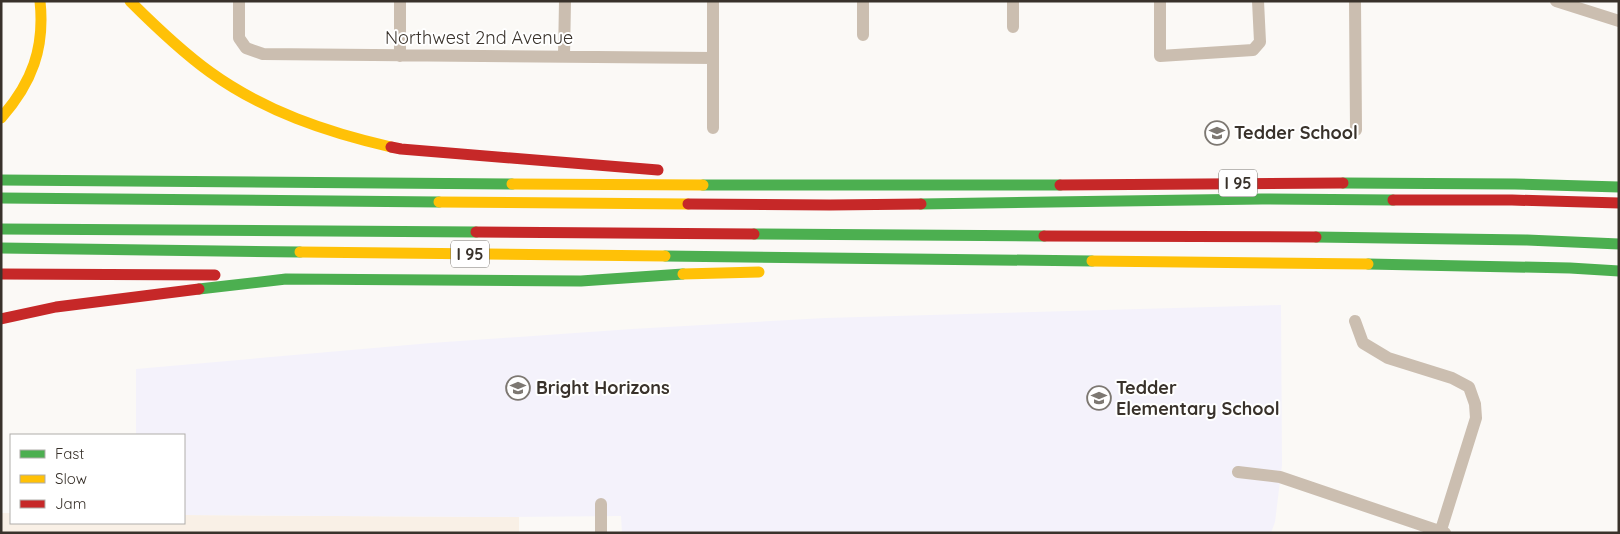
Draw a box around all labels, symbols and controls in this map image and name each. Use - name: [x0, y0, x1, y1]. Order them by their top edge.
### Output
- street label: Northwest 2nd Avenue: [385, 26, 573, 49]
- school or university icon: Tedder School: [1204, 120, 1230, 146]
- place label: Tedder School: [1234, 121, 1358, 144]
- road number: I 95: [1219, 170, 1257, 197]
- road number: I 95: [451, 240, 489, 268]
- school or university icon: Bright Horizons: [505, 375, 531, 401]
- place label: Bright Horizons: [536, 376, 670, 399]
- place label: Tedder Elementary School: [1116, 376, 1280, 420]
- school or university icon: Tedder Elementary School: [1086, 385, 1112, 411]
- legend: [10, 434, 185, 524]
- text: Fast: [55, 444, 84, 463]
- text: Slow: [55, 469, 87, 488]
- text: Jam: [55, 494, 86, 513]

